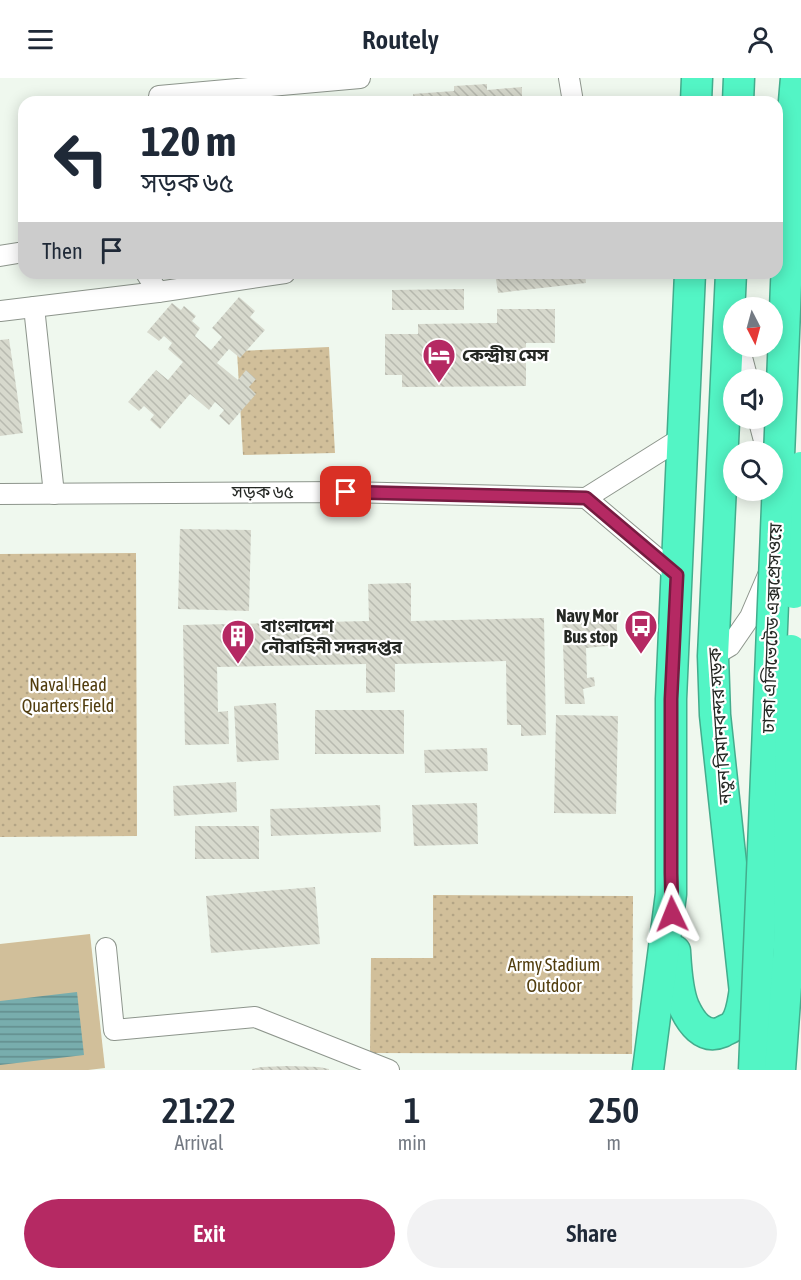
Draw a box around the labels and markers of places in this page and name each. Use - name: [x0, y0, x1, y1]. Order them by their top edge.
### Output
- hotel icon: কেন্দ্রীয় মেস: [421, 337, 457, 384]
- place label: কেন্দ্রীয় মেস: [462, 344, 549, 365]
- pin: [320, 466, 371, 517]
- place label: Navy Mor Bus stop: [556, 605, 619, 647]
- bus stop icon: Navy Mor Bus stop: [623, 608, 659, 655]
- place label: বাংলাদেশ নৌবাহিনী সদরদপ্তর: [260, 615, 403, 657]
- building icon: বাংলাদেশ নৌবাহিনী সদরদপ্তর: [220, 618, 256, 665]

